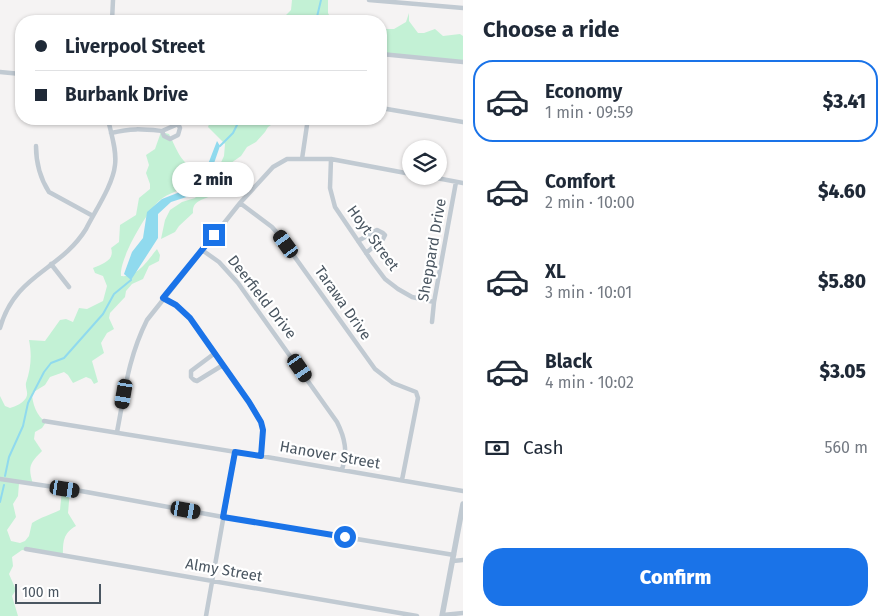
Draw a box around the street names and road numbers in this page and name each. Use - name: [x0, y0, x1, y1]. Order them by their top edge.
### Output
- street label: Sheppard Drive: [414, 197, 450, 303]
- street label: Hoyt Street: [343, 202, 403, 275]
- street label: Deerfield Drive: [224, 252, 300, 342]
- street label: Tarawa Drive: [311, 262, 375, 344]
- street label: Hanover Street: [278, 437, 382, 473]
- street label: Almy Street: [184, 554, 264, 586]

